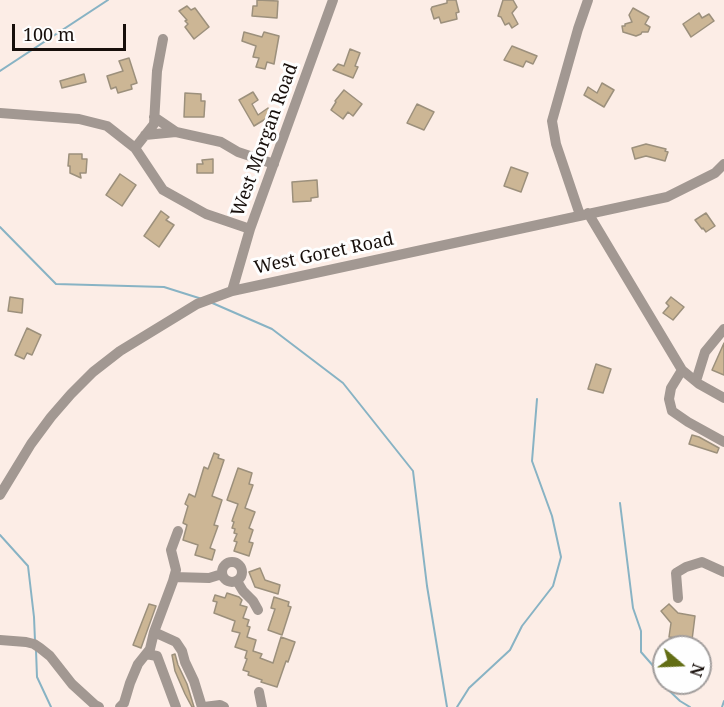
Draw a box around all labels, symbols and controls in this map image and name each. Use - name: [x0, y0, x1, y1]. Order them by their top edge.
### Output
- scale bar: [15, 12, 129, 50]
- text: 100 m: [23, 22, 75, 46]
- street label: West Morgan Road: [227, 60, 303, 220]
- street label: West Goret Road: [252, 229, 396, 279]
- north arrow: [652, 635, 712, 695]
- text: N: [685, 661, 710, 680]

